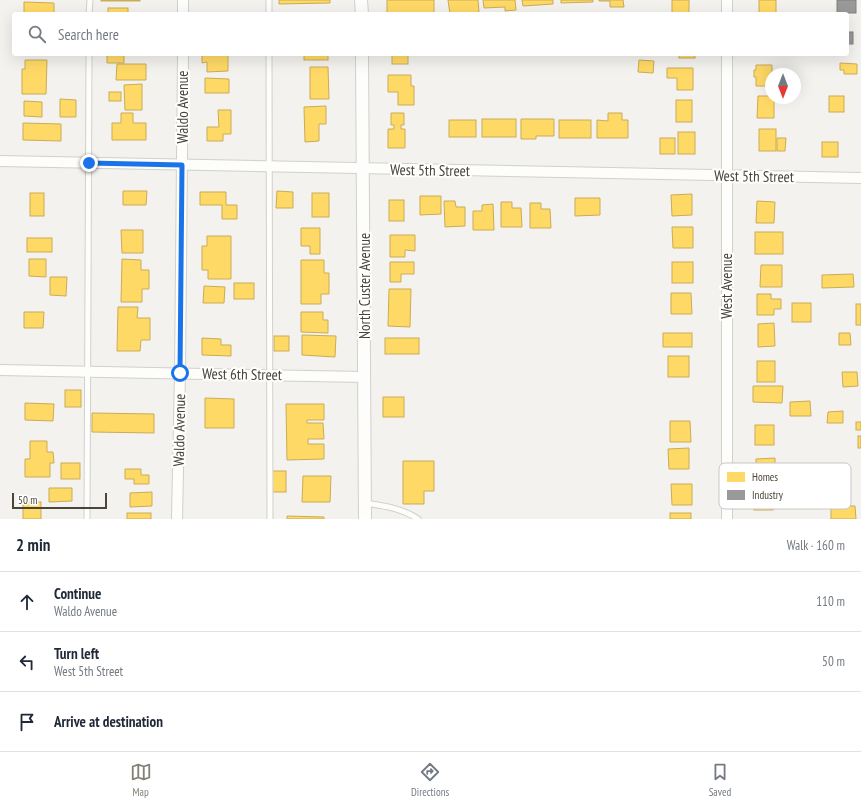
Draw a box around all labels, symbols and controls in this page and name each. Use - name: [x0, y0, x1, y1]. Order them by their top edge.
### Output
- search box: [12, 12, 849, 56]
- icon: search: [26, 23, 48, 45]
- text: Search here: [58, 25, 119, 44]
- north arrow: [765, 68, 801, 104]
- street label: Waldo Avenue: [173, 71, 192, 143]
- route end: [80, 154, 98, 172]
- street label: West 5th Street: [390, 160, 470, 180]
- street label: West 5th Street: [714, 166, 794, 186]
- street label: North Custer Avenue: [355, 233, 374, 339]
- street label: West Avenue: [717, 253, 736, 319]
- route start: [171, 364, 189, 382]
- street label: West 6th Street: [202, 364, 282, 384]
- street label: Waldo Avenue: [169, 393, 189, 467]
- legend: [719, 463, 851, 509]
- text: Homes: [752, 470, 778, 484]
- text: Industry: [752, 488, 784, 502]
- scale bar: [12, 491, 107, 510]
- text: 50 m: [18, 493, 37, 507]
- text: 2 min: [16, 534, 50, 556]
- text: Walk · 160 m: [787, 537, 845, 554]
- text: Continue: [54, 584, 101, 603]
- icon: ahead: [16, 591, 38, 613]
- text: 110 m: [816, 593, 845, 610]
- text: Waldo Avenue: [54, 603, 117, 620]
- text: Turn left: [54, 644, 99, 663]
- icon: left: [16, 651, 38, 673]
- text: 50 m: [822, 653, 845, 670]
- text: West 5th Street: [54, 663, 123, 680]
- icon: arrive: [16, 711, 38, 733]
- text: Arrive at destination: [54, 712, 163, 731]
- tab: Map: [130, 761, 152, 799]
- tab: Directions: [411, 761, 449, 799]
- tab: Saved: [709, 761, 731, 799]

